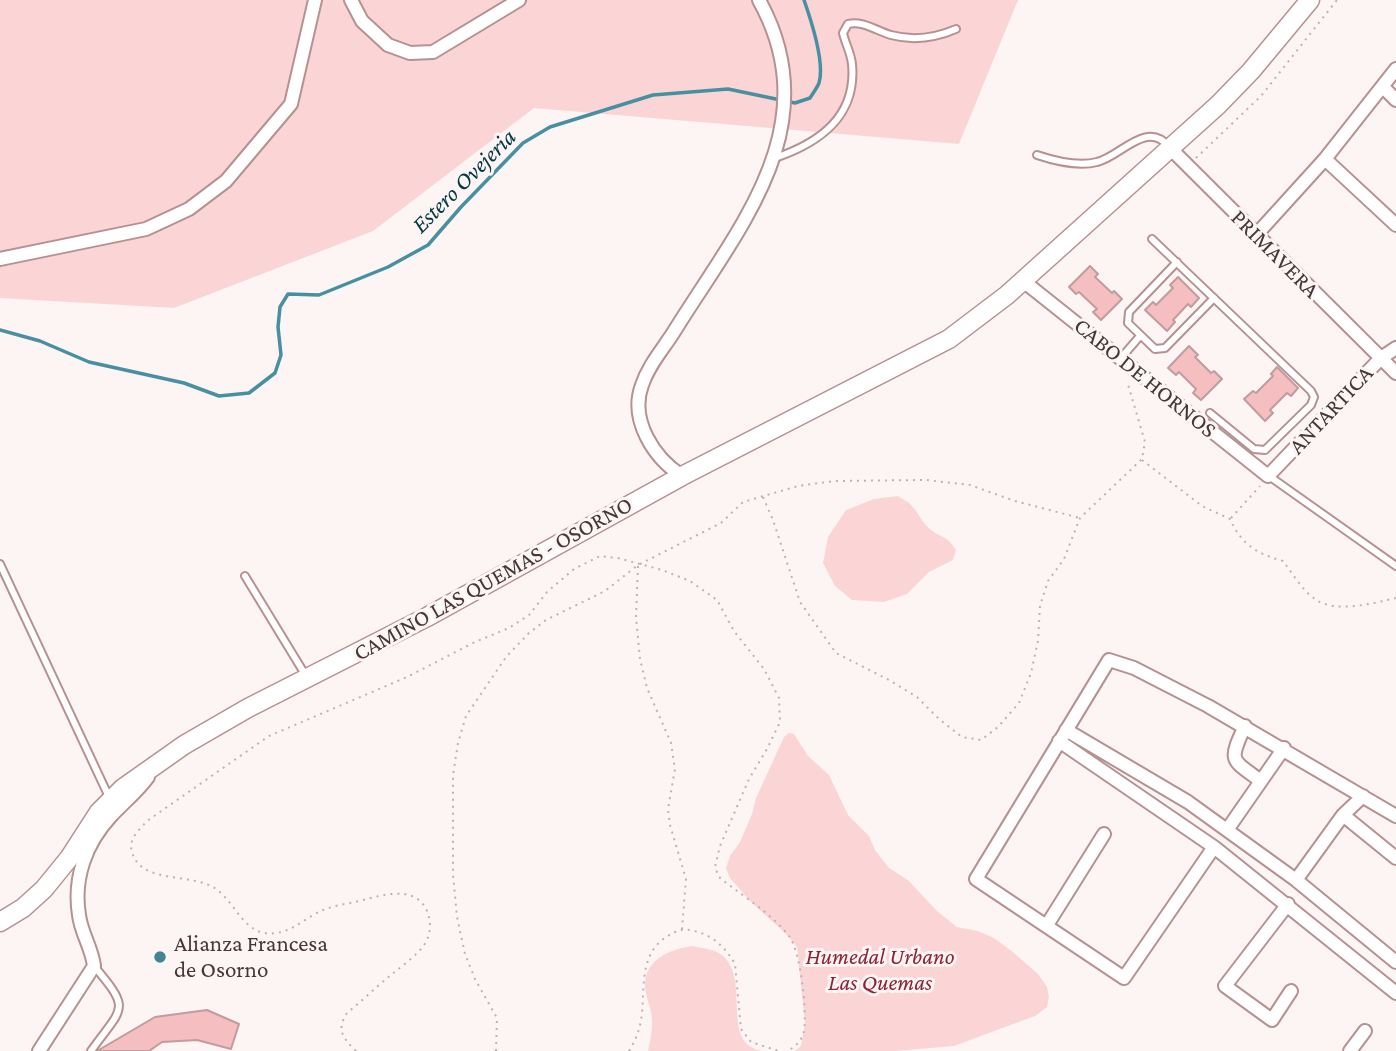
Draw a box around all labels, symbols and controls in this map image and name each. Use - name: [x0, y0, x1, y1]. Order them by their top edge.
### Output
- water label: Estero Ovejeria: [406, 123, 522, 239]
- street label: PRIMAVERA: [1225, 204, 1325, 304]
- street label: CABO DE HORNOS: [1068, 312, 1222, 444]
- street label: ANTARTICA: [1283, 360, 1379, 460]
- street label: CAMINO LAS QUEMAS - OSORNO: [349, 491, 637, 667]
- place label: Alianza Francesa de Osorno: [174, 930, 328, 984]
- park label: Humedal Urbano Las Quemas: [805, 943, 955, 997]
- marker: Alianza Francesa de Osorno: [152, 949, 168, 965]

